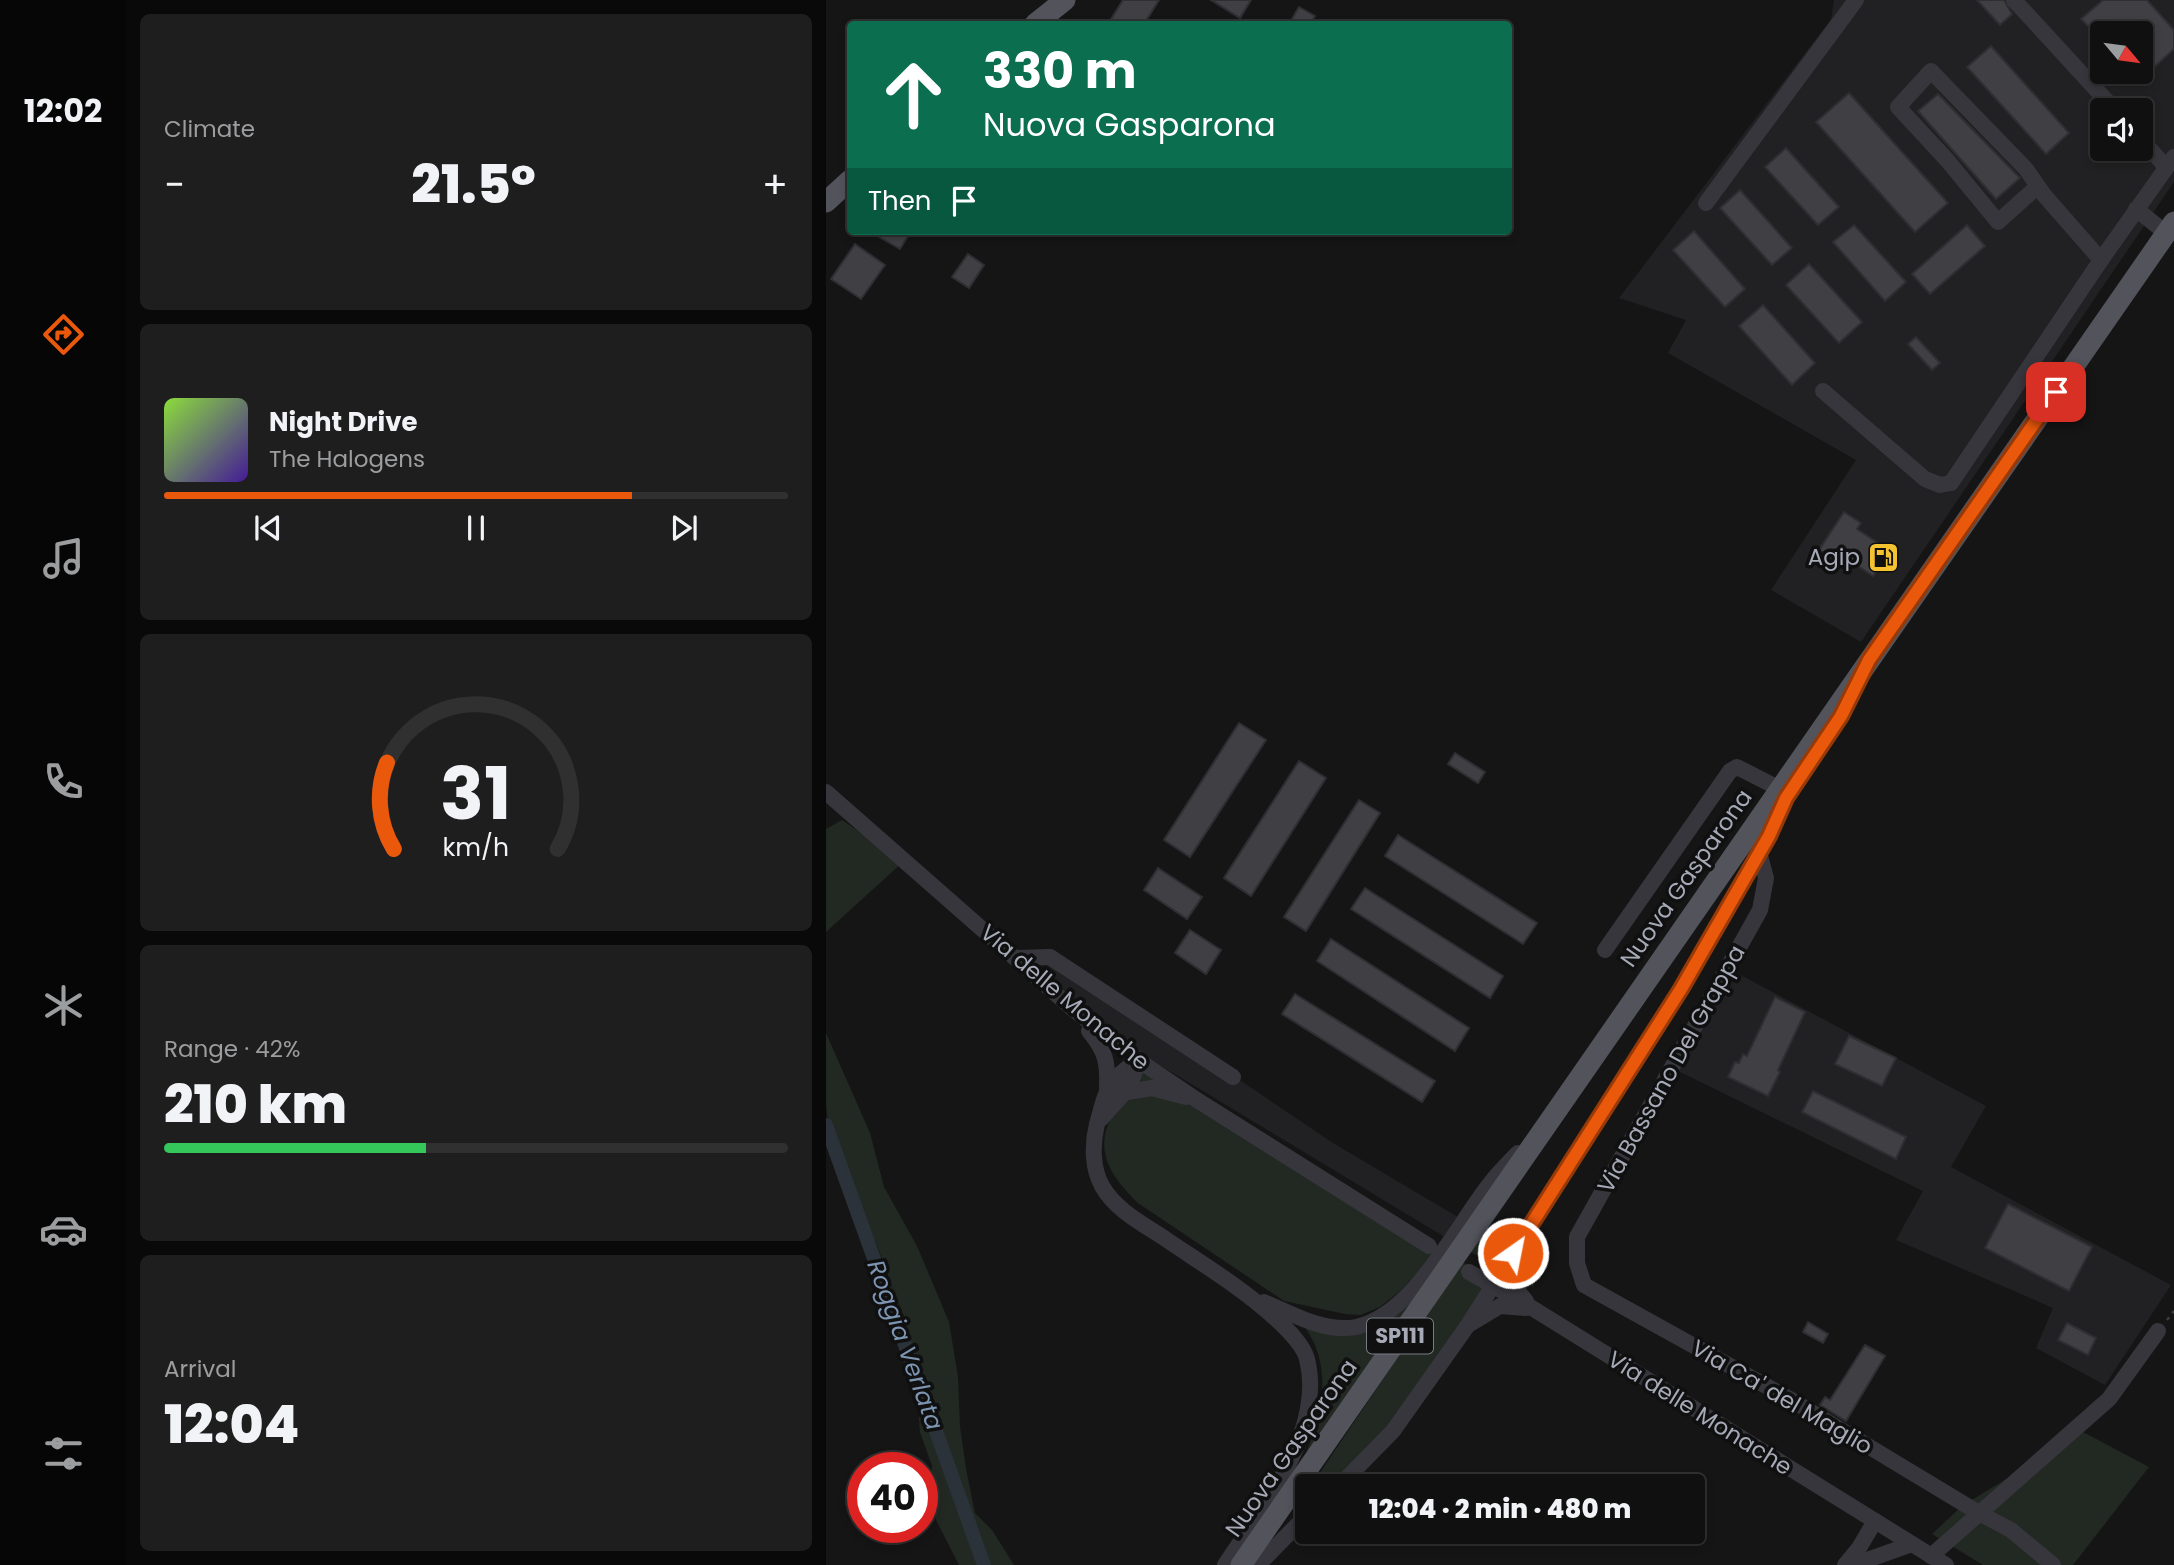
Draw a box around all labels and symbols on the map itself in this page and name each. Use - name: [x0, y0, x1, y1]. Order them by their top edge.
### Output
- north arrow: [2090, 21, 2152, 84]
- pin: [2026, 362, 2086, 422]
- fuel station icon: Agip: [1866, 540, 1900, 574]
- place label: Agip: [1808, 541, 1860, 573]
- street label: Nuova Gasparona: [1613, 783, 1759, 973]
- street label: Via delle Monache: [973, 917, 1157, 1077]
- street label: Via Bassano Del Grappa: [1589, 939, 1753, 1199]
- position arrow: [1476, 1216, 1550, 1290]
- water label: Roggia Verlata: [859, 1255, 952, 1434]
- road number: SP111: [1367, 1318, 1433, 1354]
- street label: Via Ca' del Maglio: [1685, 1332, 1879, 1462]
- street label: Via delle Monache: [1602, 1343, 1798, 1483]
- street label: Nuova Gasparona: [1218, 1353, 1364, 1543]
- speed limit sign: 40: [847, 1452, 938, 1543]

